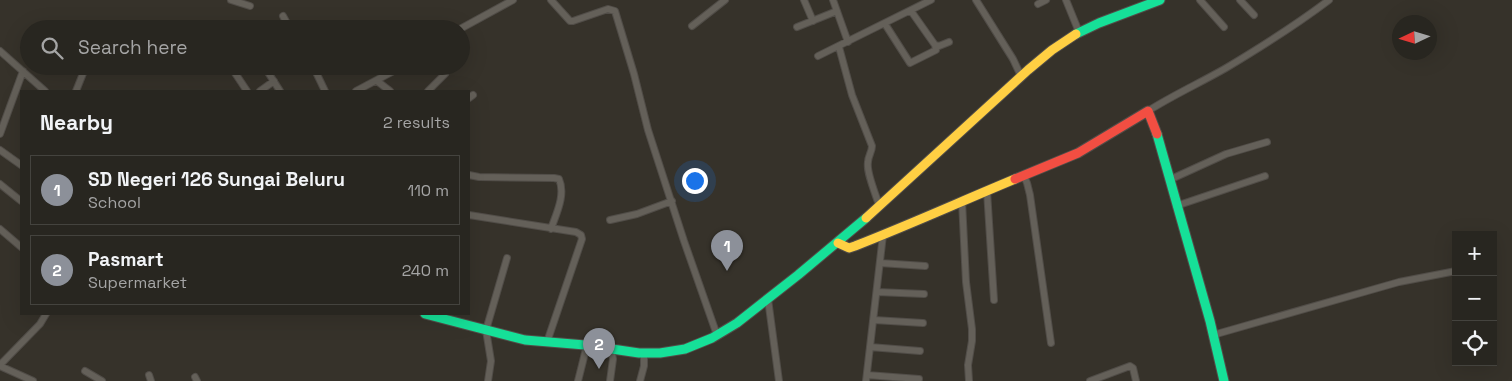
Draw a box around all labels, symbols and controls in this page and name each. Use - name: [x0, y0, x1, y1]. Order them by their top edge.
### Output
- north arrow: [1392, 15, 1437, 60]
- search box: [20, 20, 470, 75]
- icon: search: [38, 34, 66, 62]
- text: Search here: [78, 35, 188, 60]
- text: Nearby: [40, 109, 113, 136]
- text: 2 results: [383, 112, 450, 133]
- text: SD Negeri 126 Sungai Beluru: [88, 167, 345, 192]
- your location: [682, 168, 708, 194]
- text: 1: [53, 180, 61, 201]
- text: 110 m: [407, 180, 449, 201]
- text: School: [88, 192, 141, 213]
- pin: 1: [711, 230, 743, 271]
- map controls: [1452, 231, 1497, 366]
- button: +: [1452, 231, 1497, 276]
- text: Pasmart: [88, 247, 164, 272]
- text: 2: [52, 260, 62, 281]
- text: 240 m: [402, 260, 449, 281]
- text: Supermarket: [88, 272, 187, 293]
- button: −: [1452, 276, 1497, 321]
- button: locate: [1452, 321, 1497, 366]
- pin: 2: [583, 328, 615, 369]

